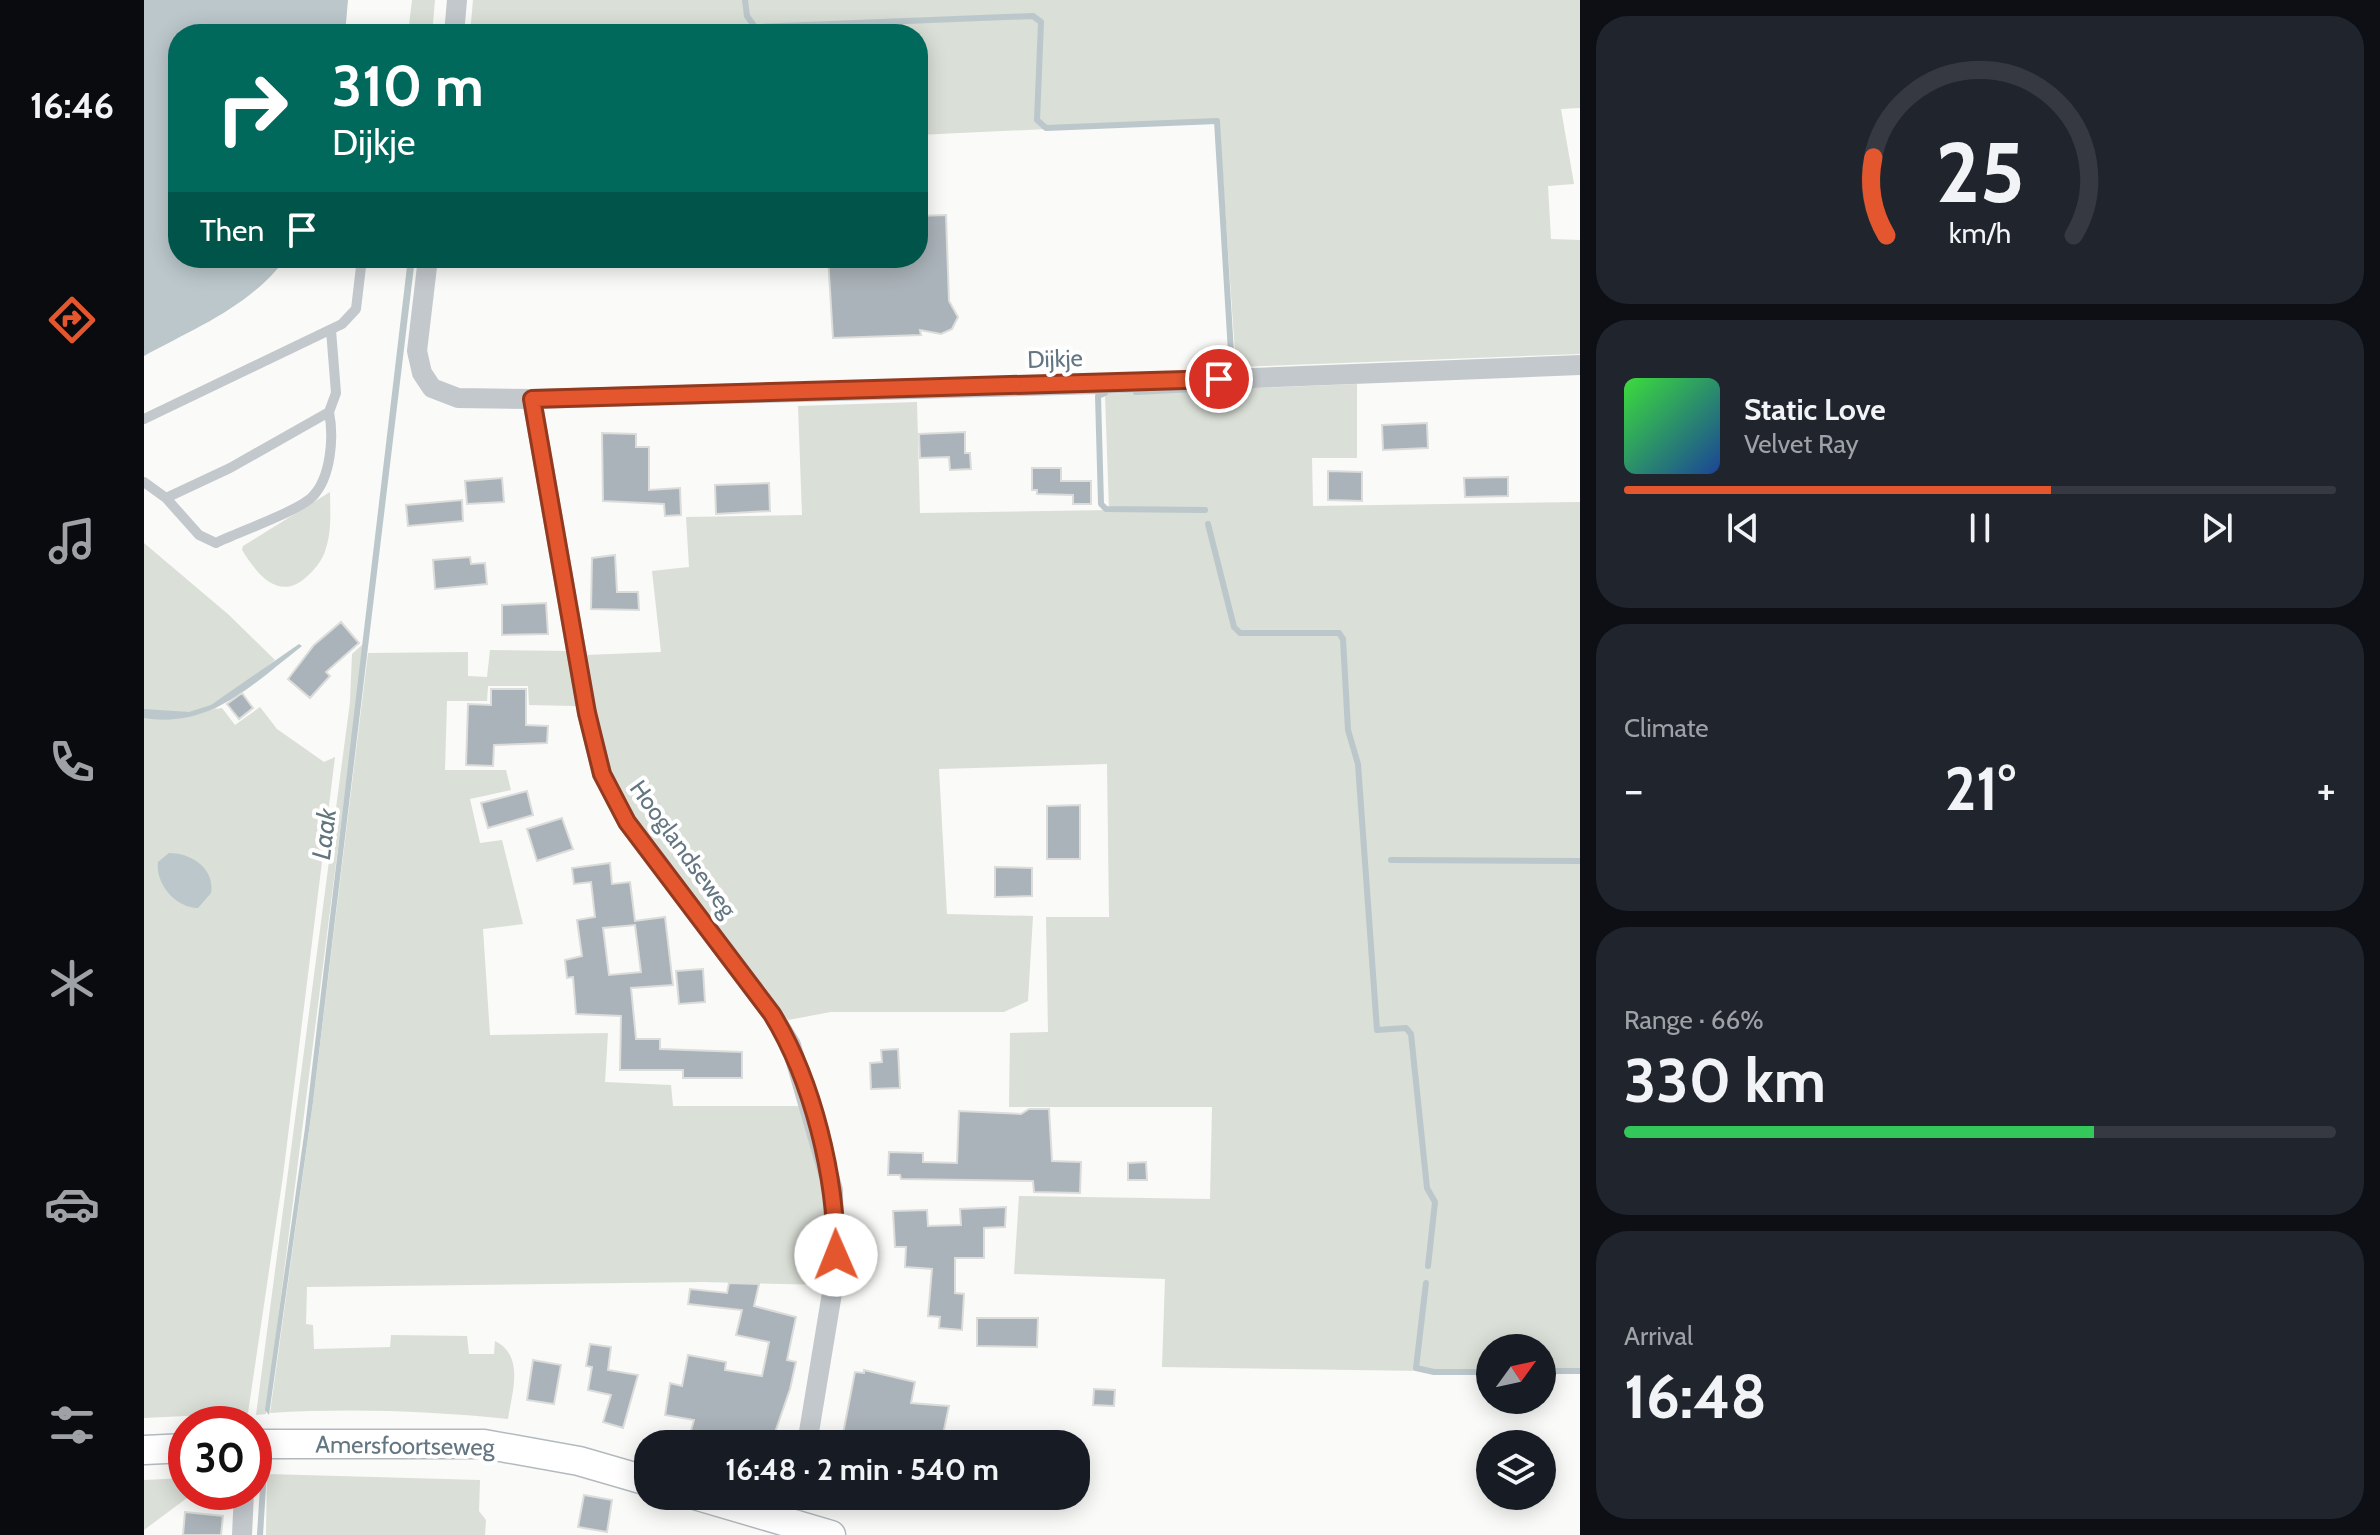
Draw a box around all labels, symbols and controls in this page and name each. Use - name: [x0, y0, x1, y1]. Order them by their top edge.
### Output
- text: 310 m: [332, 52, 484, 120]
- icon: right: [200, 56, 304, 160]
- text: 16:46: [30, 83, 114, 127]
- text: Dijkje: [332, 120, 415, 164]
- text: 25: [1936, 121, 2024, 222]
- icon: arrive: [280, 208, 324, 252]
- text: Then: [200, 212, 264, 249]
- text: km/h: [1949, 215, 2011, 250]
- icon: directions: [44, 292, 100, 348]
- street label: Dijkje: [1027, 343, 1083, 374]
- pin: [1185, 345, 1253, 413]
- icon: arrive: [1197, 357, 1241, 401]
- text: Static Love: [1744, 391, 1886, 428]
- text: Velvet Ray: [1744, 428, 1859, 460]
- icon: previous: [1721, 506, 1765, 550]
- icon: pause: [1958, 506, 2002, 550]
- icon: next: [2195, 506, 2239, 550]
- icon: music: [44, 513, 100, 569]
- text: Climate: [1624, 712, 1709, 744]
- icon: phone: [44, 734, 100, 790]
- text: 21°: [1944, 752, 2016, 825]
- text: −: [1624, 763, 1643, 816]
- text: +: [2317, 763, 2336, 816]
- street label: Hooglandseweg: [624, 774, 744, 924]
- water label: Laak: [305, 806, 343, 861]
- icon: climate: [44, 955, 100, 1011]
- text: Range · 66%: [1624, 1004, 1764, 1036]
- text: 330 km: [1624, 1044, 1826, 1117]
- icon: car: [44, 1176, 100, 1232]
- position arrow: [794, 1213, 878, 1297]
- text: Arrival: [1624, 1320, 1693, 1352]
- north arrow: [1476, 1334, 1556, 1414]
- map controls: [1476, 1334, 1556, 1510]
- text: 16:48: [1624, 1360, 1767, 1433]
- icon: filters: [44, 1397, 100, 1453]
- speed limit sign: 30: [168, 1406, 272, 1510]
- street label: Amersfoortseweg: [315, 1429, 496, 1462]
- button: layers: [1476, 1430, 1556, 1510]
- text: 16:48 · 2 min · 540 m: [725, 1451, 999, 1488]

